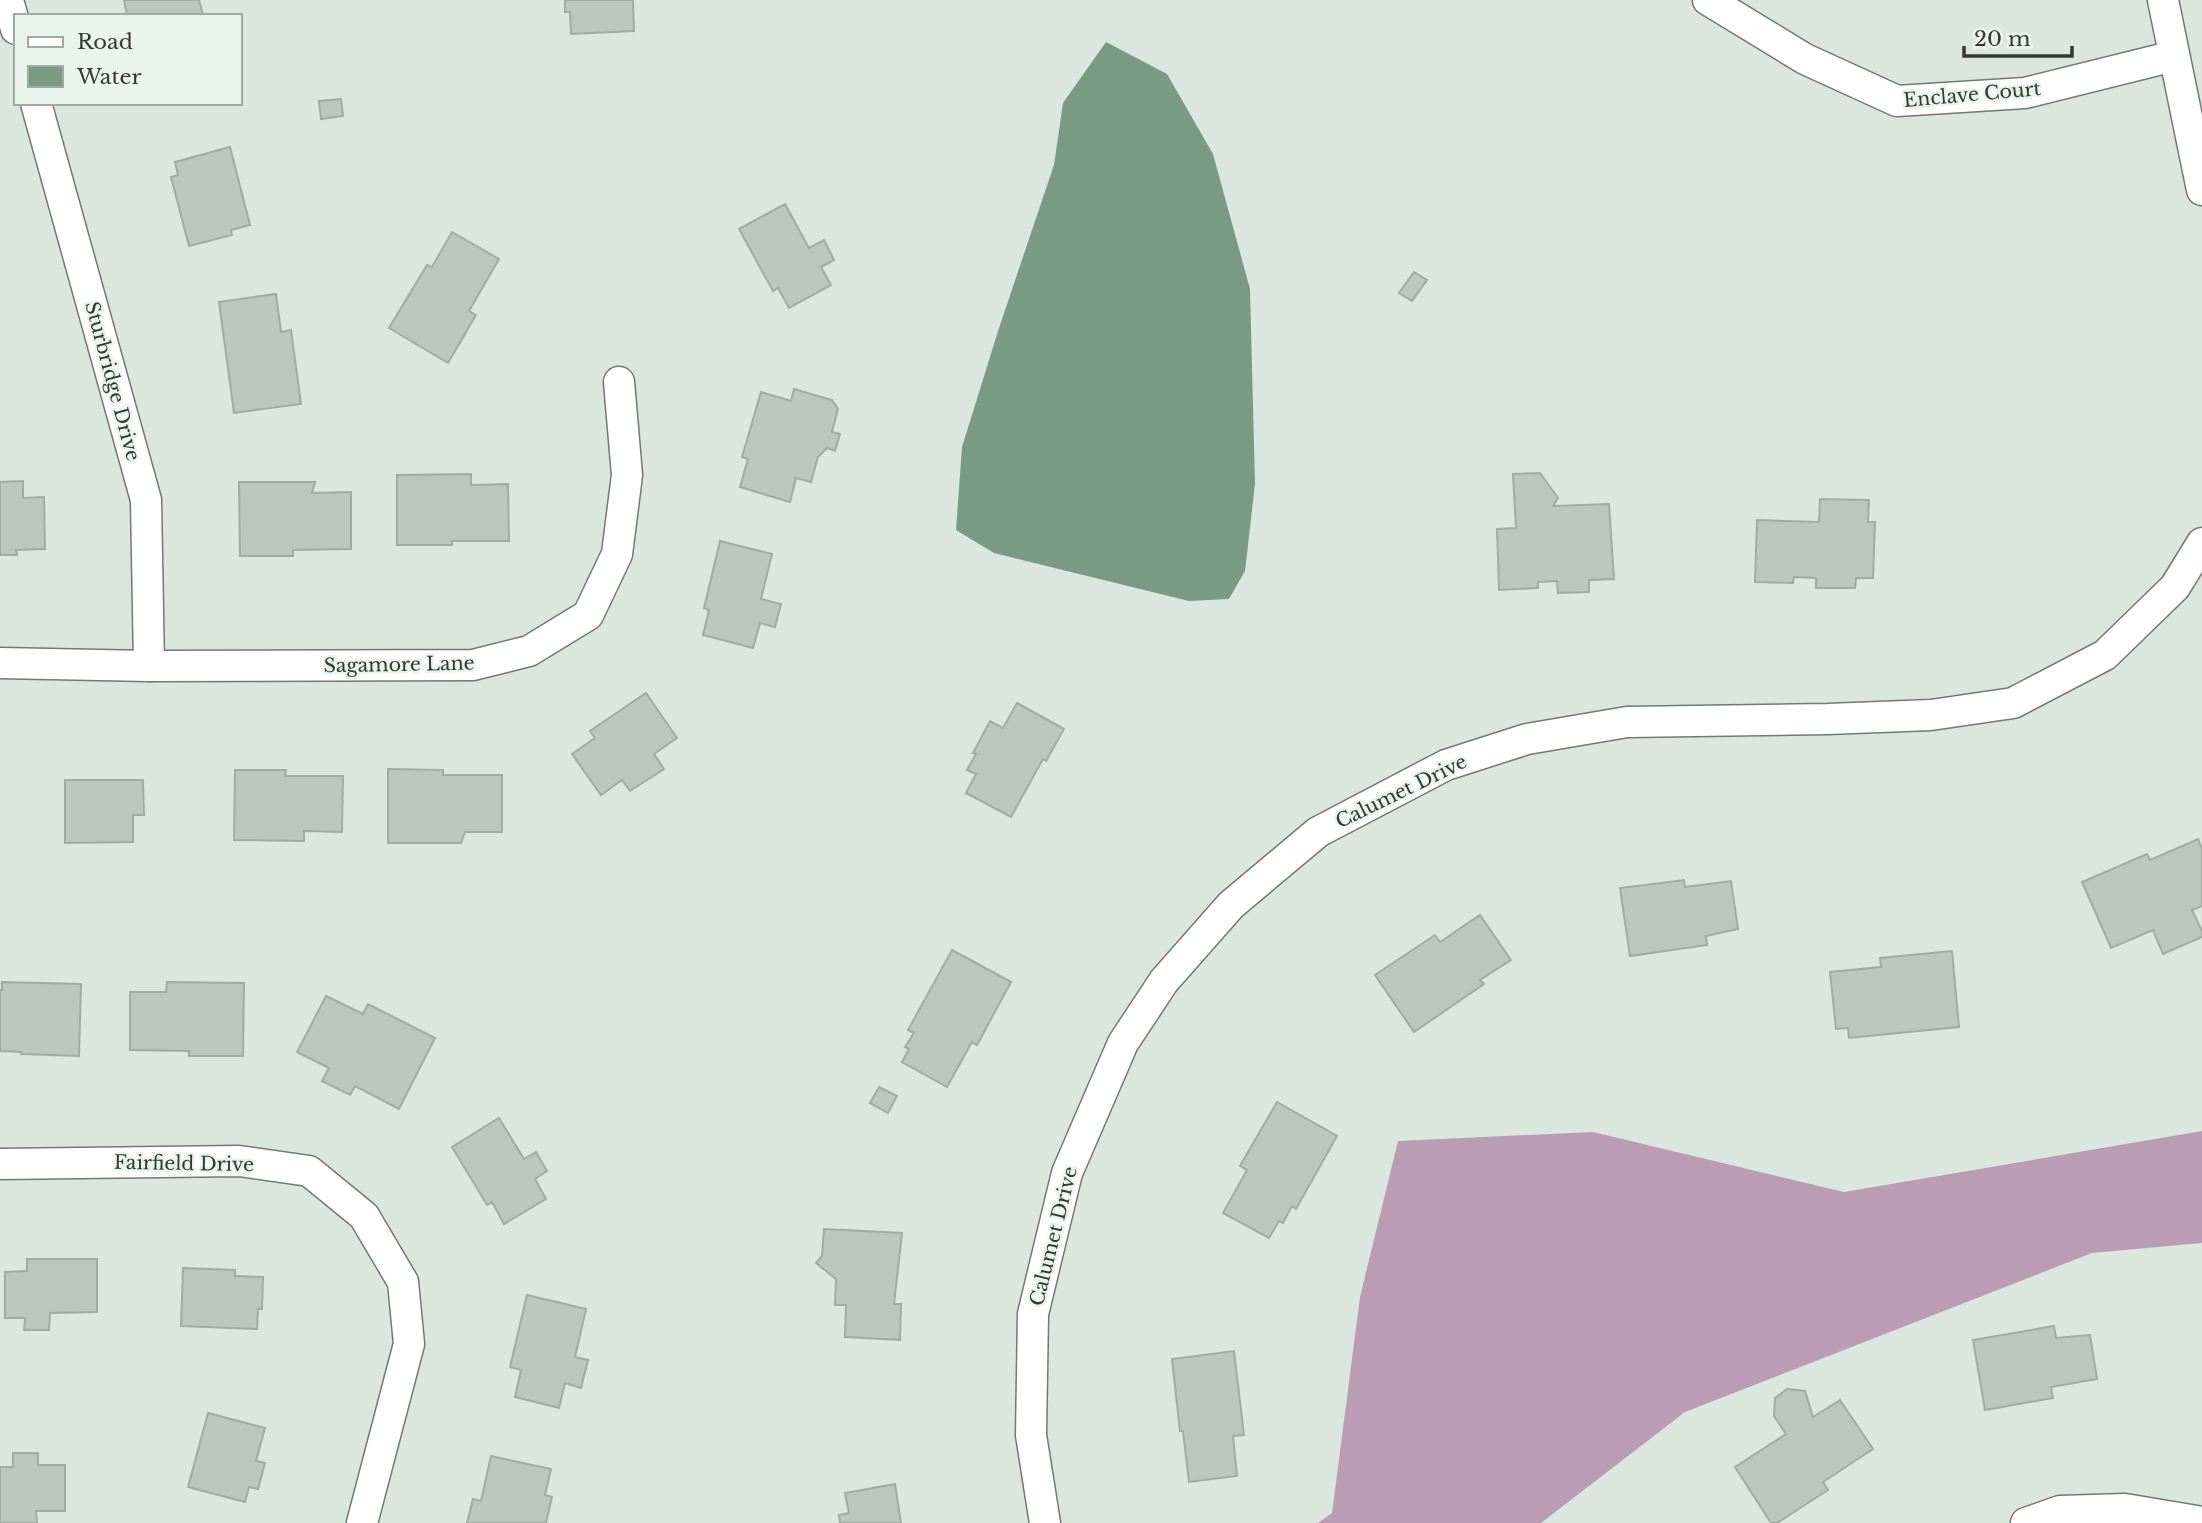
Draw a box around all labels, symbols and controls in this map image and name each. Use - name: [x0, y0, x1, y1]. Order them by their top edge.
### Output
- legend: [14, 14, 242, 105]
- scale bar: [1964, 14, 2072, 58]
- text: 20 m: [1974, 26, 2031, 52]
- text: Road: [77, 29, 133, 55]
- text: Water: [76, 64, 141, 90]
- street label: Enclave Court: [1903, 77, 2042, 112]
- street label: Sturbridge Drive: [80, 299, 145, 463]
- street label: Sagamore Lane: [323, 652, 475, 677]
- street label: Calumet Drive: [1332, 750, 1470, 833]
- street label: Fairfield Drive: [114, 1151, 254, 1176]
- street label: Calumet Drive: [1025, 1164, 1082, 1308]

